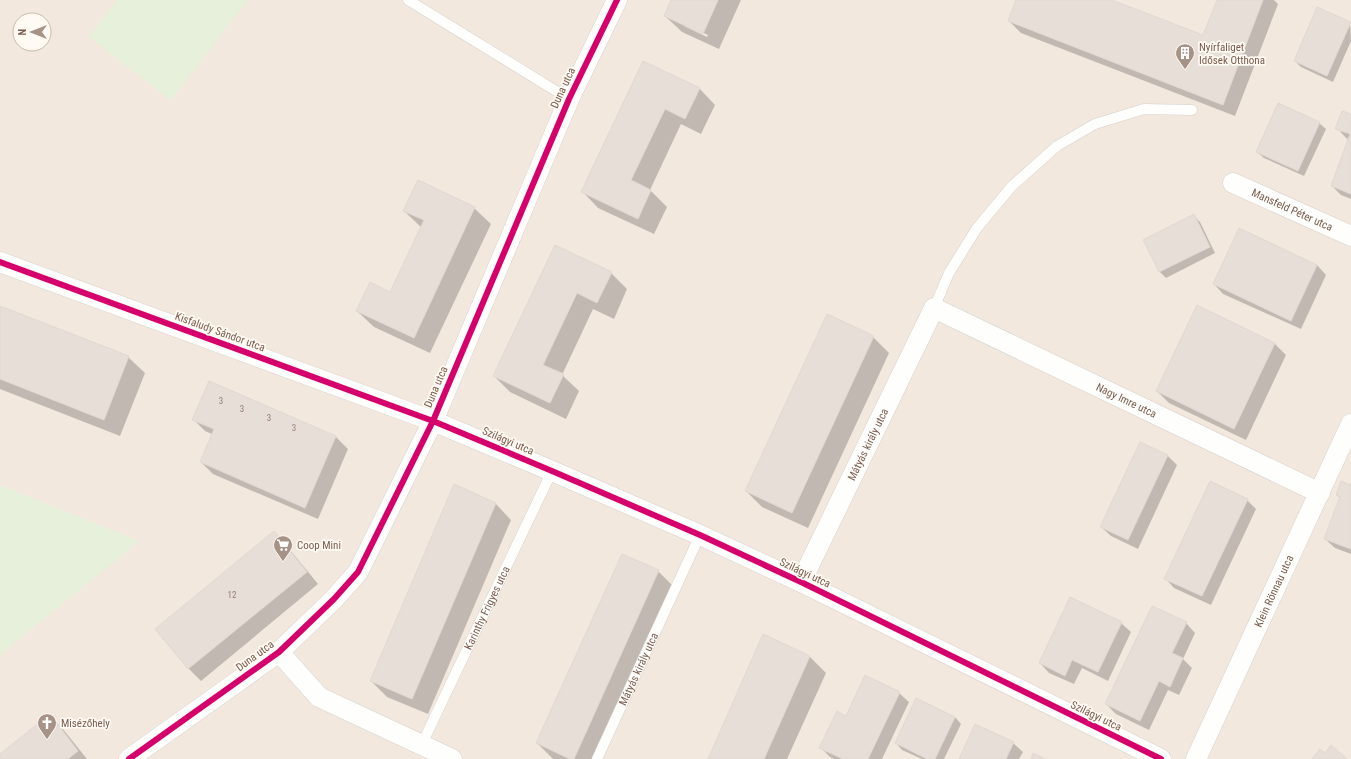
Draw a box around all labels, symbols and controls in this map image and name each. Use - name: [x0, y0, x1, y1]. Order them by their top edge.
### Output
- north arrow: [12, 12, 52, 52]
- text: N: [16, 28, 29, 35]
- place label: Nyírfaliget Idősek Otthona: [1199, 41, 1265, 67]
- building icon: Nyírfaliget Idősek Otthona: [1174, 42, 1196, 70]
- street label: Duna utca: [548, 65, 578, 111]
- street label: Mansfeld Péter utca: [1250, 186, 1335, 233]
- street label: Kisfaludy Sándor utca: [173, 310, 267, 354]
- street label: Duna utca: [421, 364, 451, 410]
- street label: Nagy Imre utca: [1094, 380, 1159, 420]
- house number: 3: [219, 396, 223, 406]
- house number: 3: [240, 404, 244, 414]
- street label: Mátyás király utca: [845, 406, 891, 483]
- house number: 3: [267, 413, 271, 423]
- house number: 3: [292, 423, 296, 433]
- street label: Szilágyi utca: [480, 424, 536, 458]
- supermarket icon: Coop Mini: [272, 534, 294, 562]
- place label: Coop Mini: [297, 539, 341, 552]
- street label: Klein Rönnau utca: [1251, 553, 1296, 629]
- street label: Szilágyi utca: [777, 556, 833, 590]
- street label: Karinthy Frigyes utca: [461, 564, 512, 652]
- house number: 12: [228, 590, 237, 600]
- street label: Mátyás király utca: [616, 631, 661, 708]
- street label: Duna utca: [234, 638, 276, 674]
- street label: Szilágyi utca: [1069, 698, 1123, 734]
- church icon: Misézőhely: [36, 712, 58, 740]
- place label: Misézőhely: [61, 717, 110, 730]

